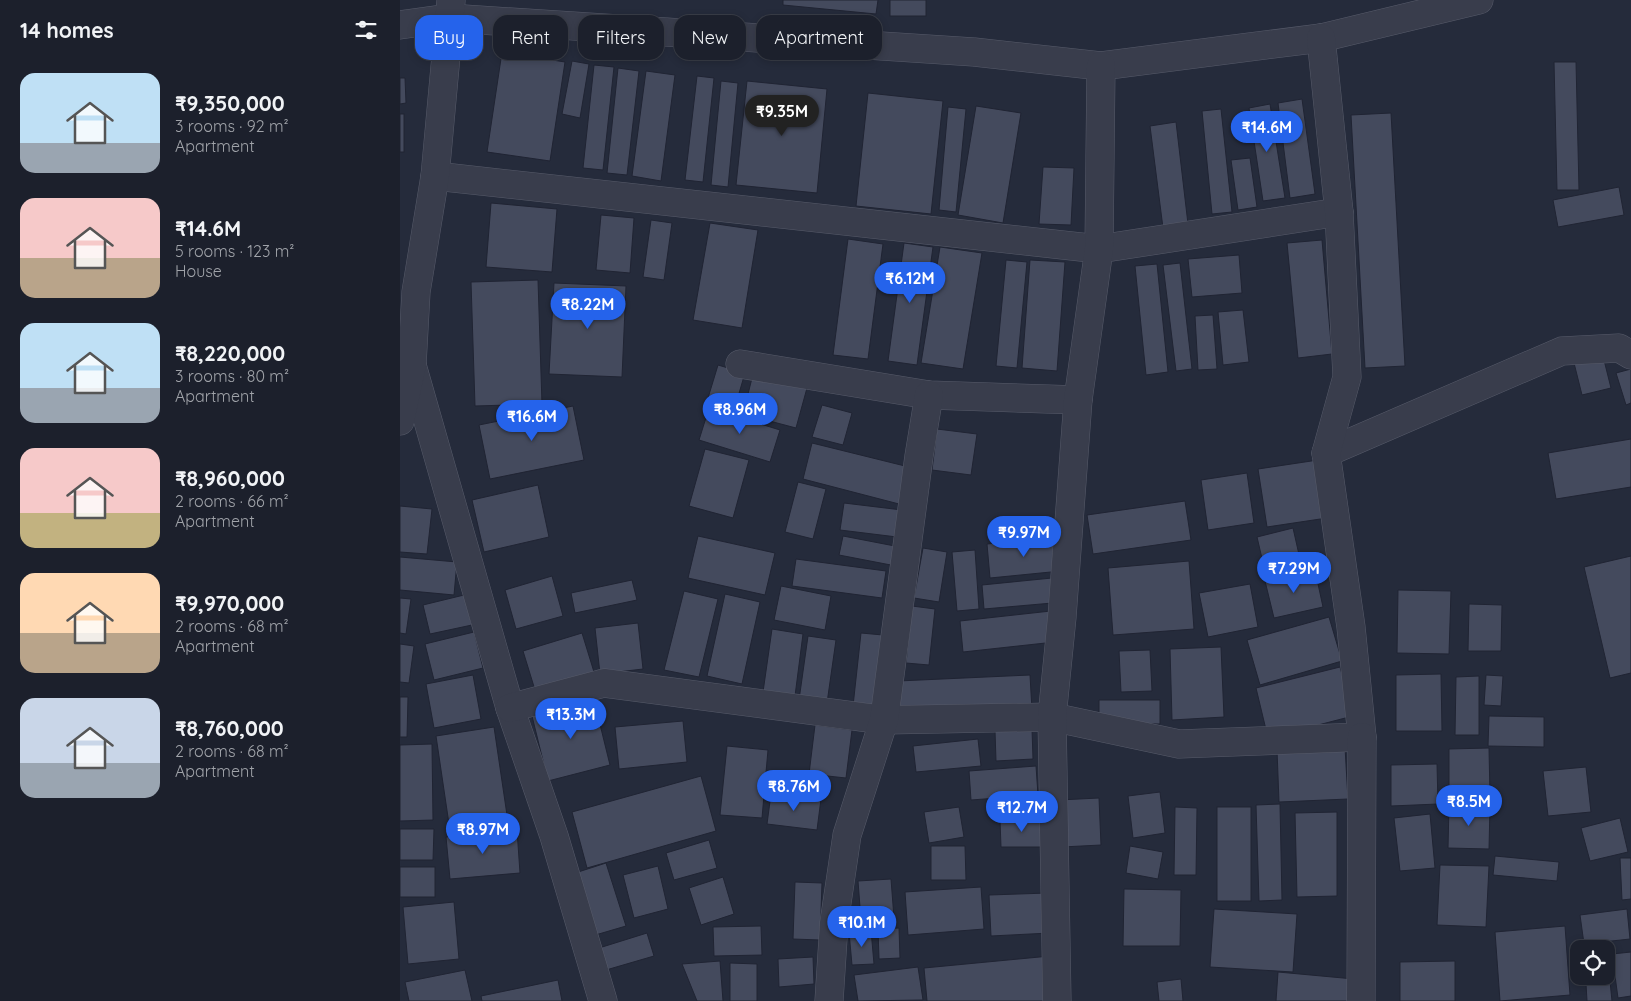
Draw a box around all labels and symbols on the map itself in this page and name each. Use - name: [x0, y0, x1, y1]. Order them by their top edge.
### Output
- pin: ₹9.35M: [741, 94, 823, 137]
- pin: ₹14.6M: [1226, 110, 1308, 153]
- pin: ₹6.12M: [869, 262, 951, 304]
- pin: ₹8.22M: [547, 288, 629, 330]
- pin: ₹8.96M: [699, 392, 781, 435]
- pin: ₹16.6M: [491, 400, 573, 442]
- pin: ₹9.97M: [983, 516, 1065, 558]
- pin: ₹7.29M: [1253, 552, 1335, 594]
- pin: ₹13.3M: [530, 698, 612, 740]
- pin: ₹8.76M: [753, 770, 835, 812]
- pin: ₹8.5M: [1434, 784, 1504, 827]
- pin: ₹12.7M: [981, 790, 1063, 833]
- pin: ₹8.97M: [442, 812, 524, 855]
- pin: ₹10.1M: [821, 906, 903, 948]

